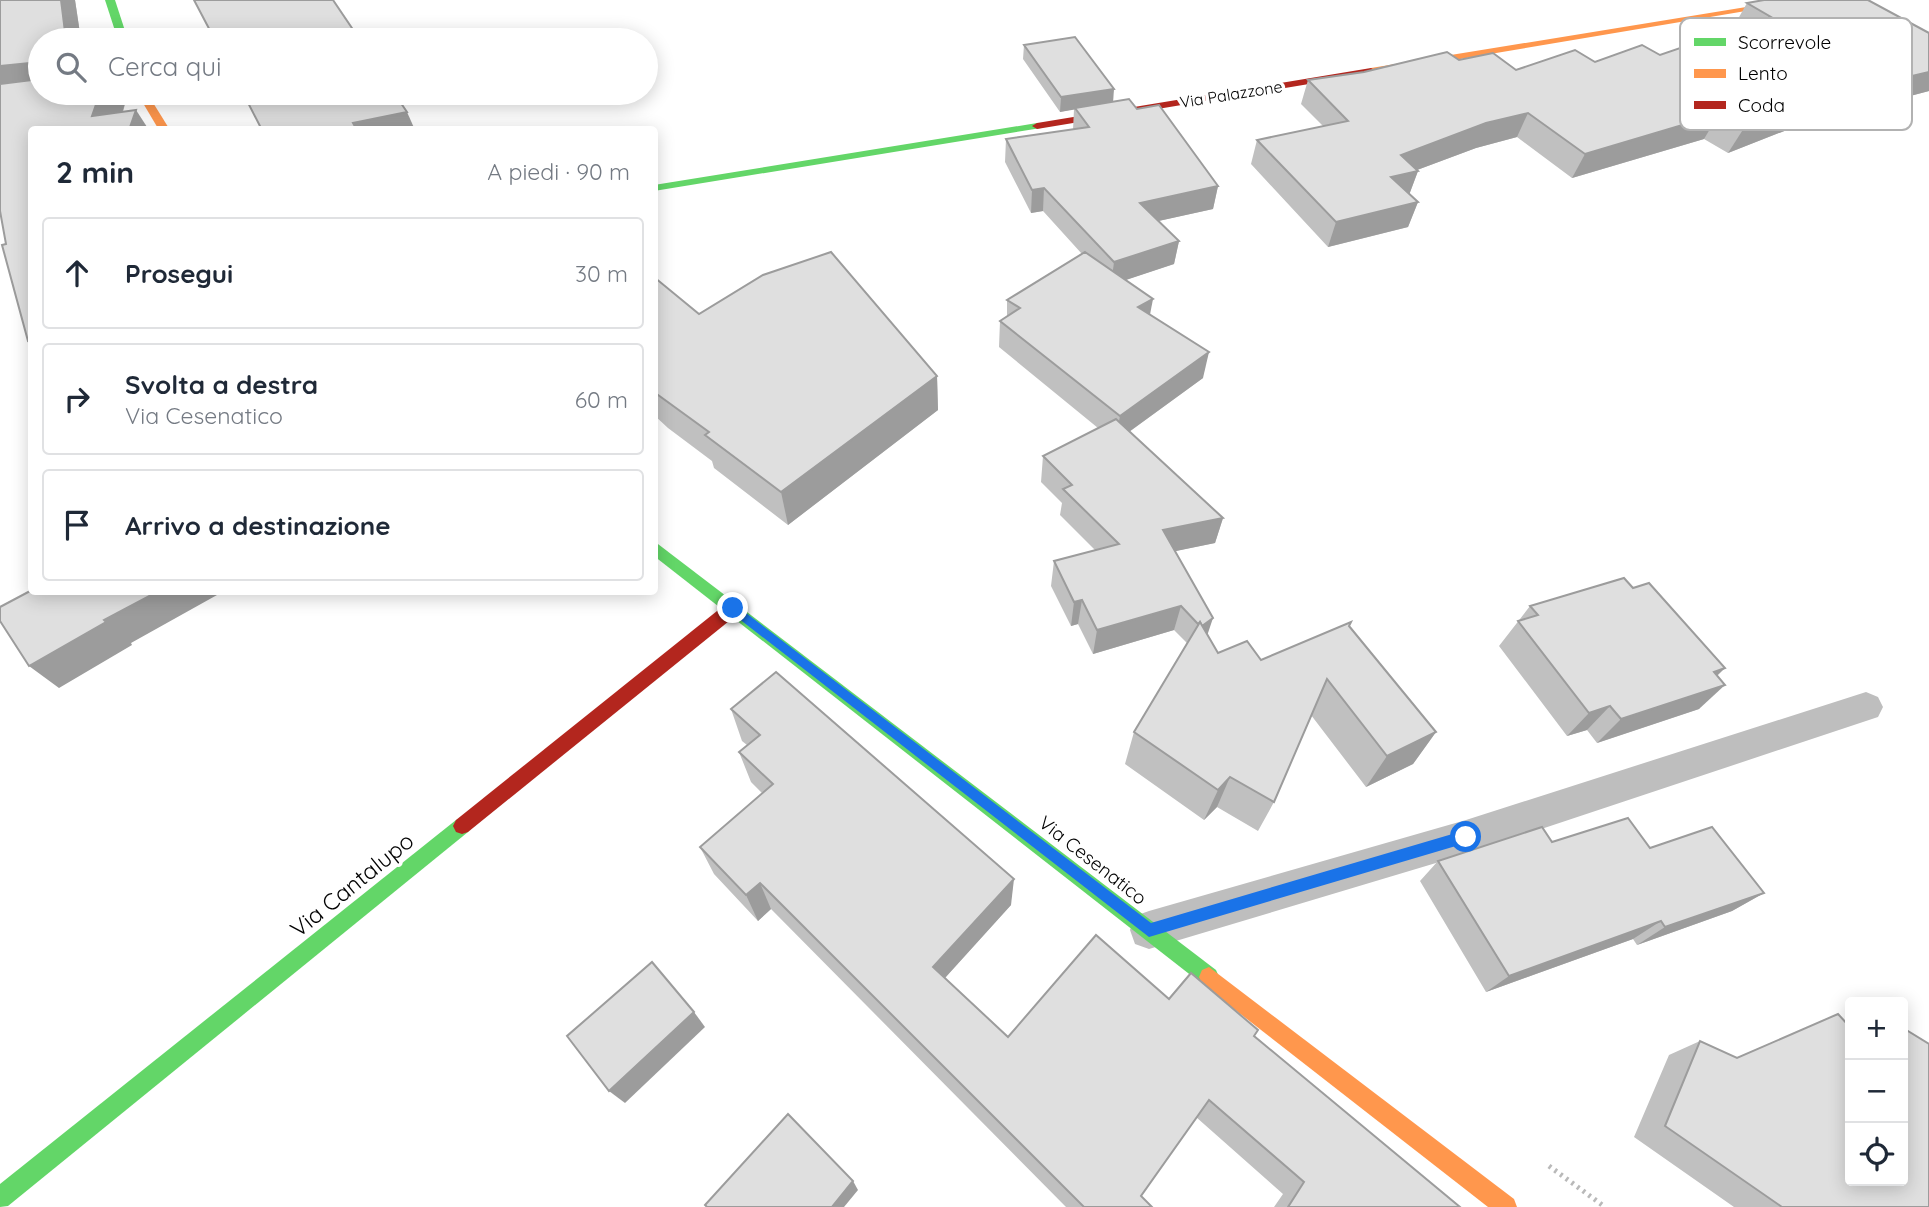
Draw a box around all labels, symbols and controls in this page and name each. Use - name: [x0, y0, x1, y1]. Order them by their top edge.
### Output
- legend: [1680, 18, 1912, 130]
- search box: [28, 28, 658, 105]
- text: Scorrevole: [1738, 30, 1831, 54]
- icon: search: [52, 48, 90, 86]
- text: Cerca qui: [108, 50, 222, 83]
- text: Lento: [1738, 61, 1788, 85]
- street label: Via Palazzone: [1178, 76, 1284, 112]
- text: Coda: [1738, 93, 1785, 117]
- text: 2 min: [56, 153, 134, 191]
- text: A piedi · 90 m: [487, 157, 630, 186]
- icon: ahead: [58, 254, 96, 292]
- text: Prosegui: [125, 257, 233, 290]
- text: 30 m: [575, 259, 628, 288]
- text: Svolta a destra: [125, 368, 318, 401]
- icon: right: [58, 380, 96, 418]
- text: 60 m: [575, 385, 628, 414]
- text: Via Cesenatico: [125, 401, 283, 430]
- icon: arrive: [58, 506, 96, 544]
- text: Arrivo a destinazione: [125, 509, 391, 542]
- route end: [717, 592, 748, 623]
- street label: Via Cesenatico: [1034, 810, 1152, 910]
- route start: [1450, 821, 1481, 852]
- street label: Via Cantalupo: [284, 826, 419, 943]
- map controls: [1845, 997, 1908, 1186]
- button: +: [1845, 997, 1908, 1060]
- button: −: [1845, 1060, 1908, 1123]
- button: locate: [1845, 1123, 1908, 1186]

